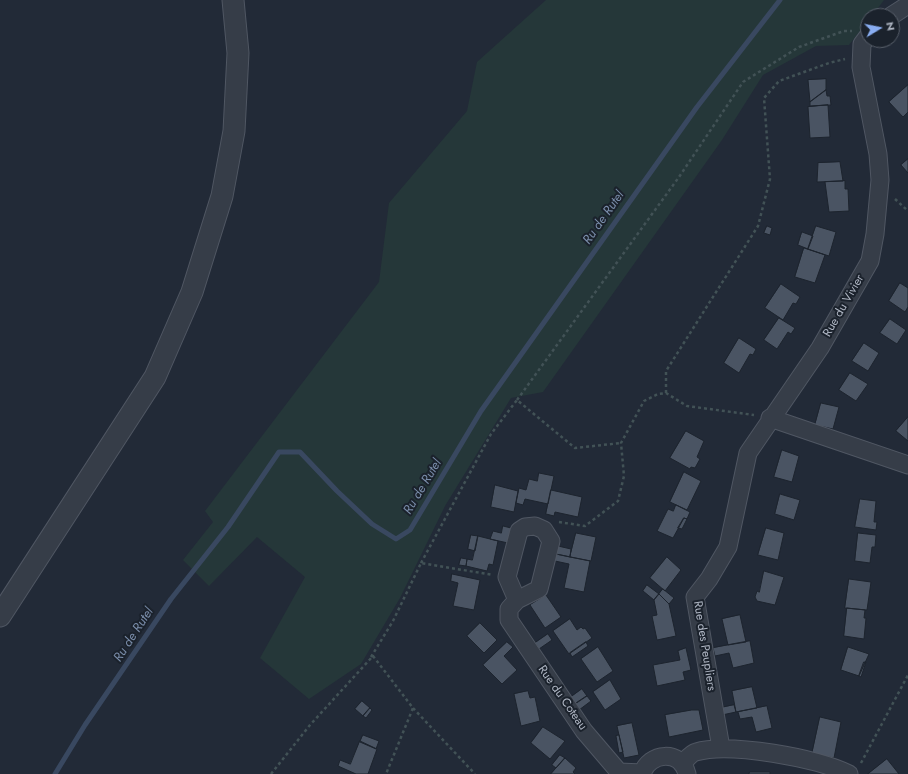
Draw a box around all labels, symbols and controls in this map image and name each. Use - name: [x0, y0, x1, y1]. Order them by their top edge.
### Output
- north arrow: [860, 8, 900, 48]
- text: N: [882, 20, 899, 32]
- water label: Ru de Rutel: [580, 188, 628, 248]
- street label: Rue du Vivier: [820, 272, 868, 340]
- water label: Ru de Rutel: [401, 457, 445, 517]
- street label: Rue des Peupliers: [690, 600, 718, 692]
- water label: Ru de Rutel: [111, 605, 157, 665]
- street label: Rue du Coteau: [534, 663, 590, 733]

